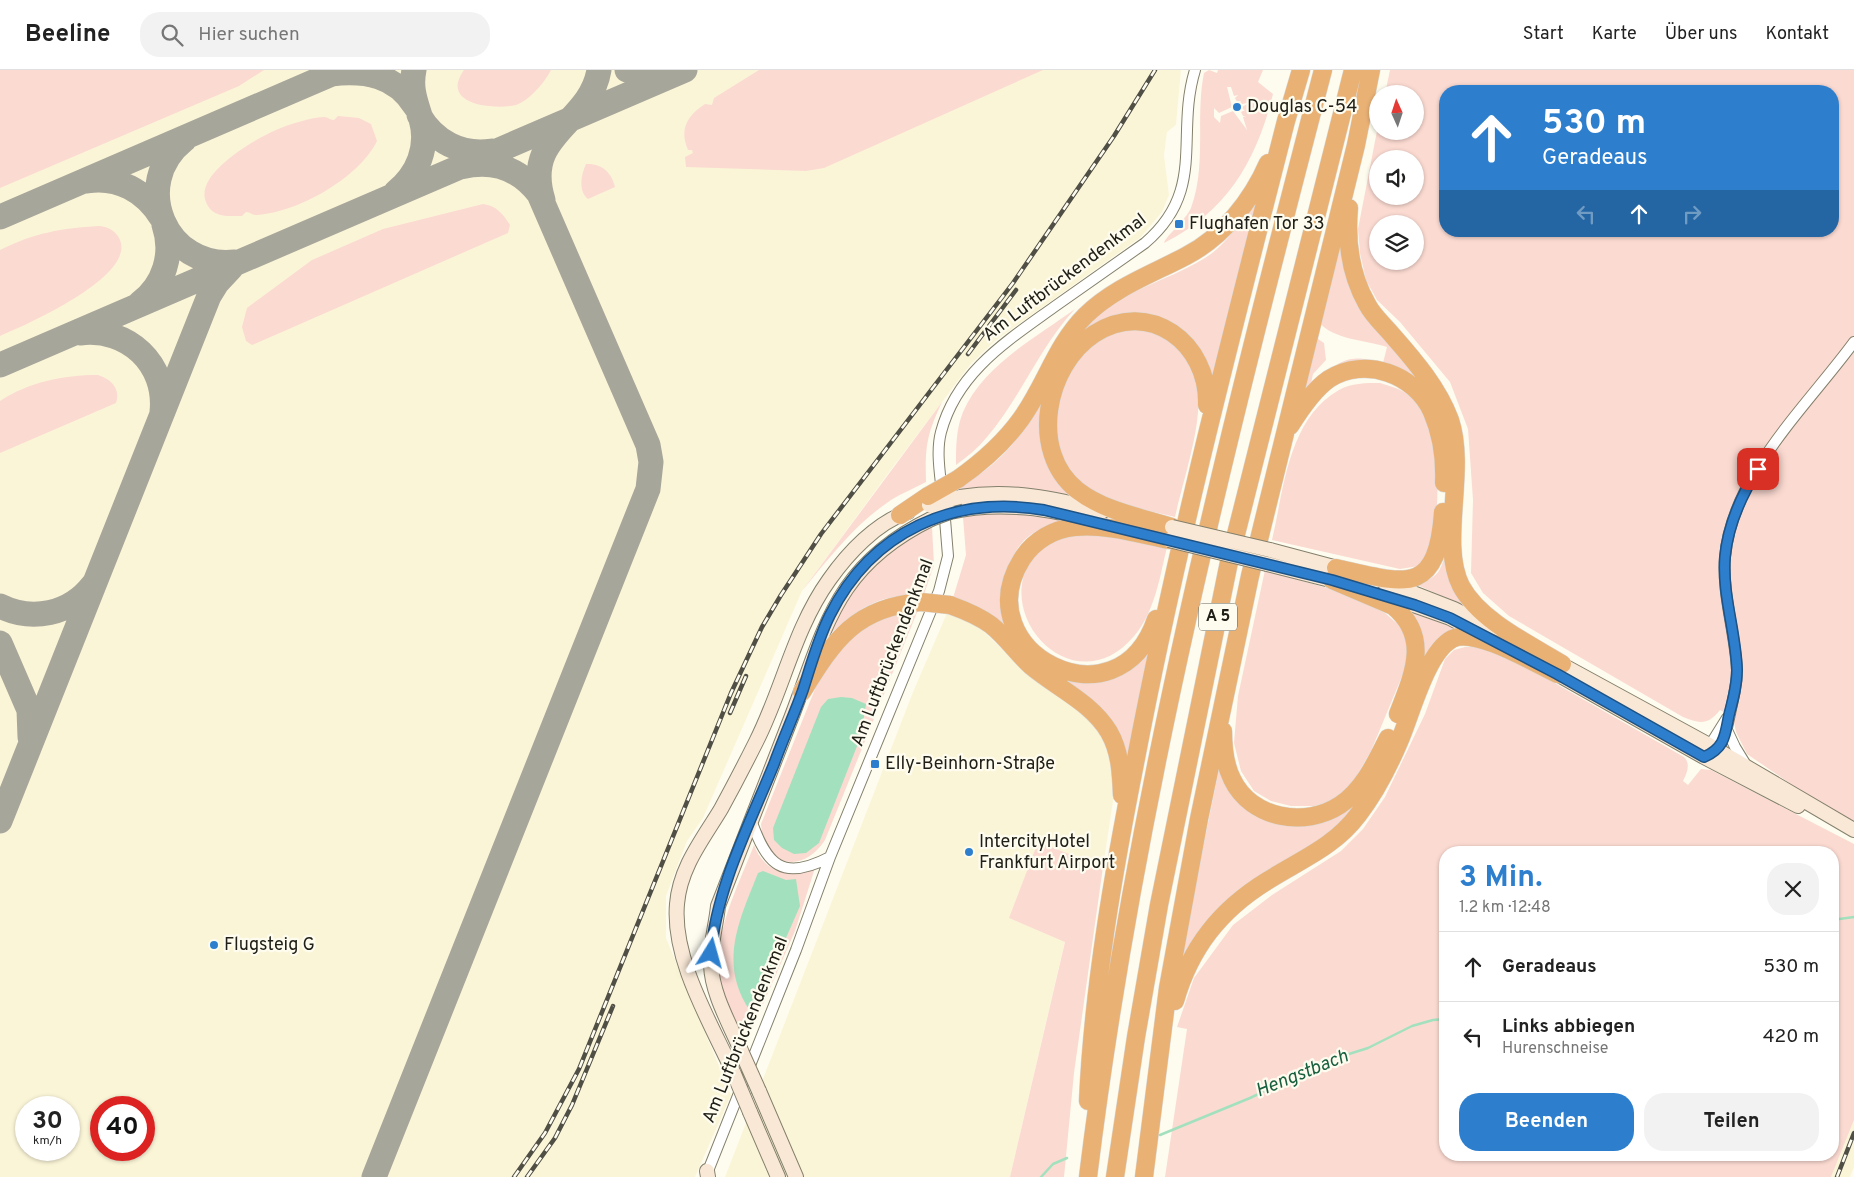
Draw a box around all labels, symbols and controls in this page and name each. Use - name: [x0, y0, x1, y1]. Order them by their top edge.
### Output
- search box: [140, 12, 490, 57]
- text: Beeline: [25, 20, 110, 50]
- icon: search: [158, 21, 186, 49]
- text: Hier suchen: [198, 23, 300, 47]
- text: Start: [1523, 23, 1564, 46]
- text: Karte: [1592, 23, 1637, 46]
- text: Über uns: [1665, 23, 1737, 46]
- text: Kontakt: [1765, 23, 1829, 46]
- north arrow: [1369, 85, 1424, 140]
- map controls: [1369, 85, 1424, 270]
- place label: Douglas C-54: [1247, 96, 1357, 119]
- marker: Douglas C-54: [1231, 101, 1243, 113]
- text: 530 m: [1542, 102, 1646, 146]
- icon: ahead: [1459, 105, 1524, 170]
- text: Geradeaus: [1542, 145, 1648, 172]
- button: sound: [1369, 150, 1424, 205]
- icon: left: [1572, 200, 1600, 228]
- icon: ahead: [1625, 200, 1653, 228]
- icon: right: [1678, 200, 1706, 228]
- street label: Am Luftbrückendenkmal: [979, 209, 1151, 347]
- place label: Flughafen Tor 33: [1189, 213, 1325, 236]
- button: layers: [1369, 215, 1424, 270]
- marker: Flughafen Tor 33: [1173, 218, 1185, 230]
- pin: [1737, 448, 1779, 490]
- icon: arrive: [1744, 455, 1772, 483]
- street label: Am Luftbrückendenkmal: [847, 556, 939, 750]
- road number: A 5: [1199, 604, 1237, 630]
- place label: Elly-Beinhorn-Straße: [885, 753, 1055, 776]
- marker: Elly-Beinhorn-Straße: [869, 758, 881, 770]
- place label: IntercityHotel Frankfurt Airport: [979, 831, 1115, 875]
- marker: IntercityHotel Frankfurt Airport: [963, 846, 975, 858]
- text: 3 Min.: [1459, 860, 1543, 897]
- button: close: [1767, 863, 1819, 915]
- text: 1.2 km · 12:48: [1459, 898, 1551, 918]
- position arrow: [684, 926, 736, 978]
- street label: Am Luftbrückendenkmal: [698, 933, 794, 1127]
- place label: Flugsteig G: [224, 934, 315, 957]
- marker: Flugsteig G: [208, 939, 220, 951]
- icon: ahead: [1459, 953, 1487, 981]
- text: Geradeaus: [1502, 955, 1597, 979]
- text: 530 m: [1763, 955, 1819, 979]
- text: Links abbiegen: [1502, 1015, 1635, 1039]
- icon: left: [1459, 1023, 1487, 1051]
- text: 420 m: [1763, 1025, 1819, 1049]
- text: Hurenschneise: [1502, 1039, 1608, 1059]
- water label: Hengstbach: [1252, 1044, 1352, 1103]
- button: Beenden: [1459, 1093, 1634, 1151]
- button: Teilen: [1644, 1093, 1819, 1151]
- speed limit sign: 40: [90, 1096, 155, 1161]
- text: 30: [32, 1106, 63, 1138]
- text: km/h: [33, 1133, 62, 1149]

